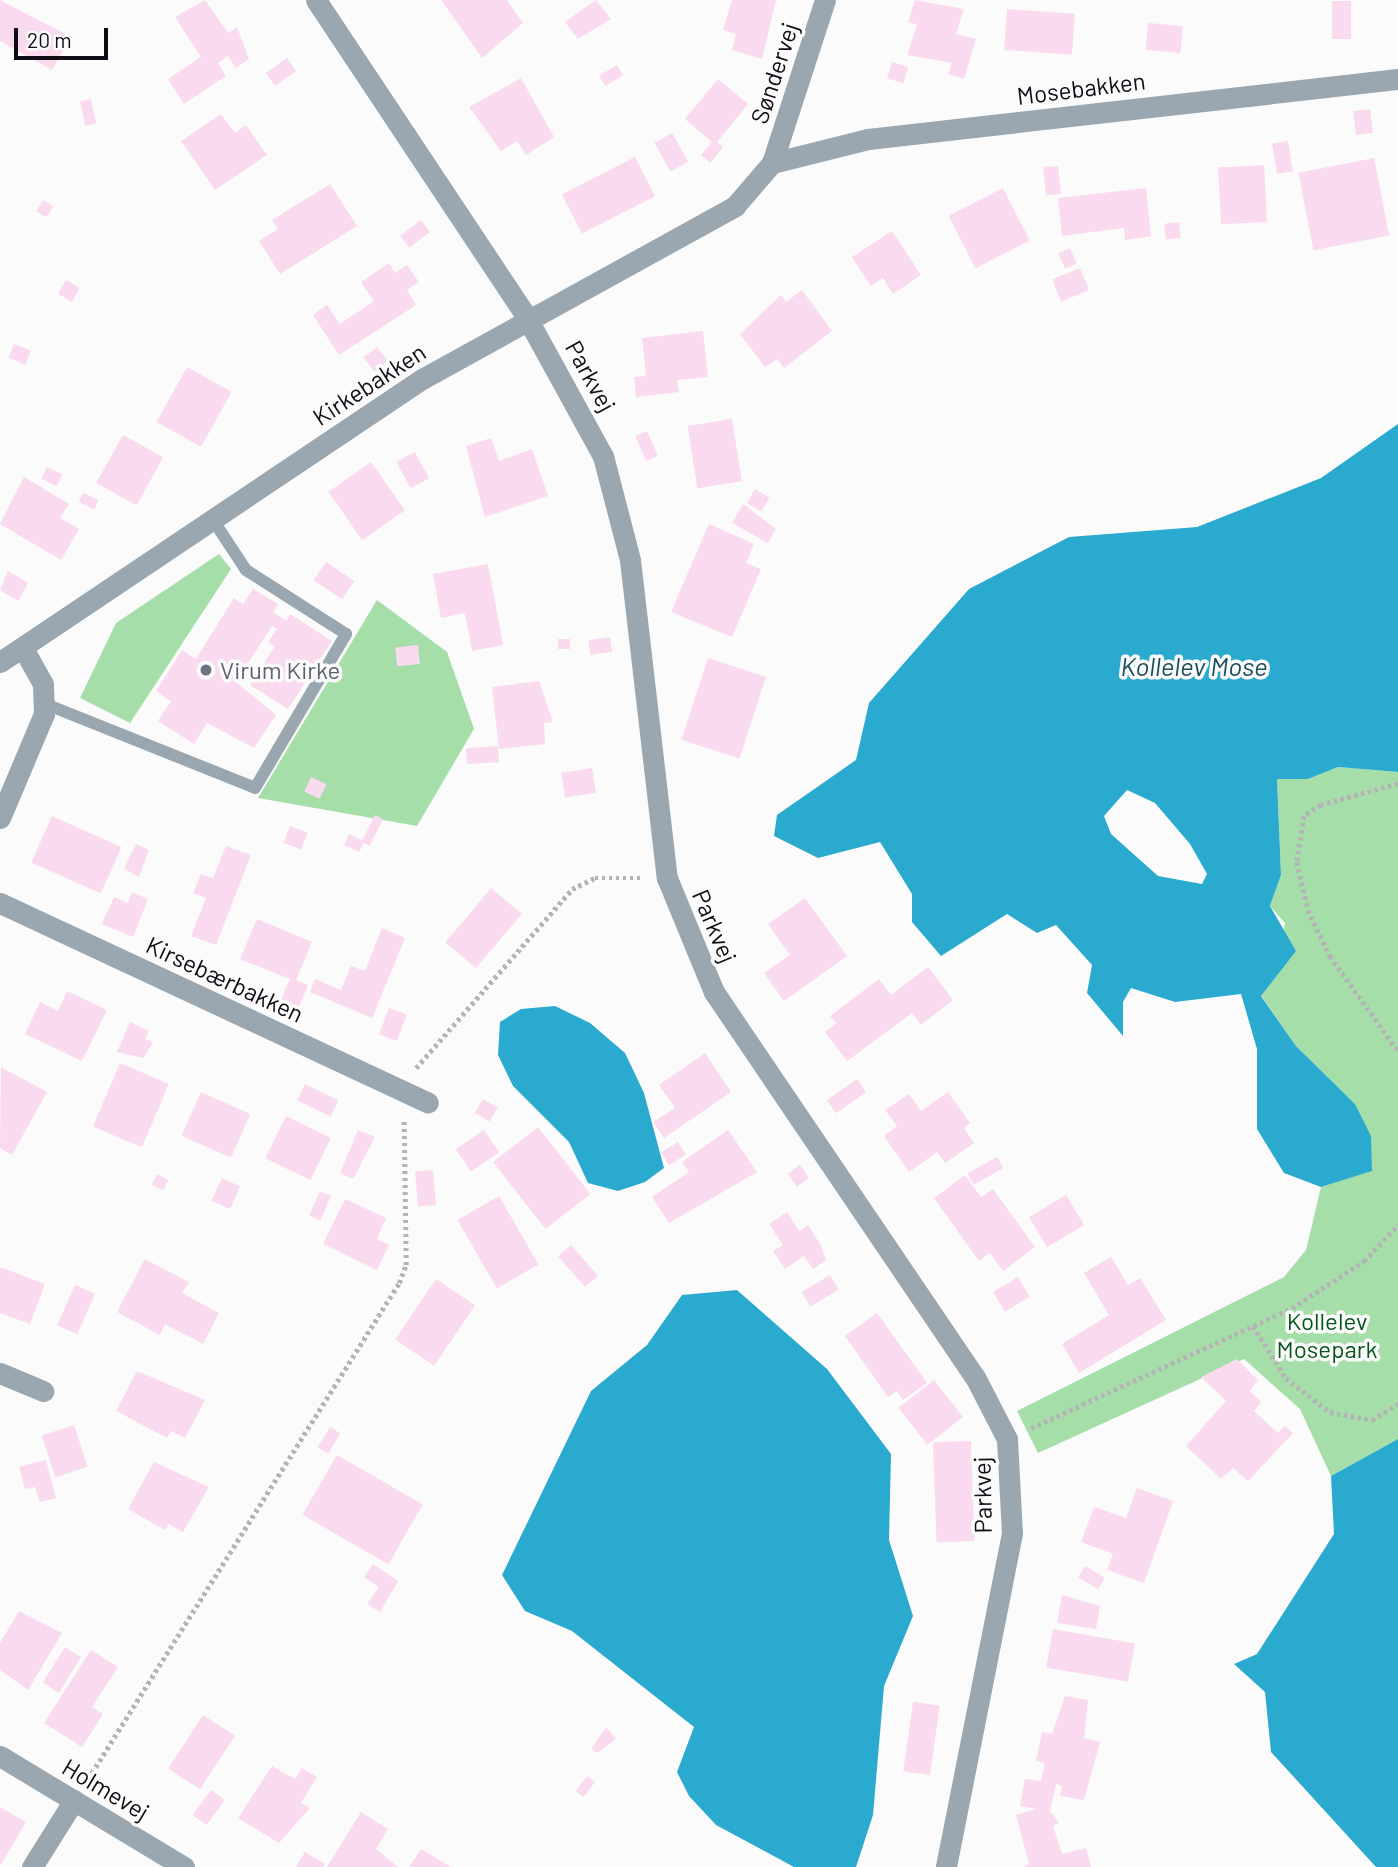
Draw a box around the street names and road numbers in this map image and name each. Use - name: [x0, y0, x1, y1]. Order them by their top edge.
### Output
- street label: Søndervej: [744, 19, 804, 127]
- street label: Mosebakken: [1015, 66, 1147, 110]
- street label: Parkvej: [560, 335, 622, 417]
- street label: Kirkebakken: [307, 337, 431, 431]
- street label: Parkvej: [687, 885, 743, 967]
- street label: Kirsebærbakken: [142, 930, 308, 1028]
- street label: Parkvej: [967, 1456, 997, 1534]
- street label: Holmevej: [57, 1752, 155, 1826]

